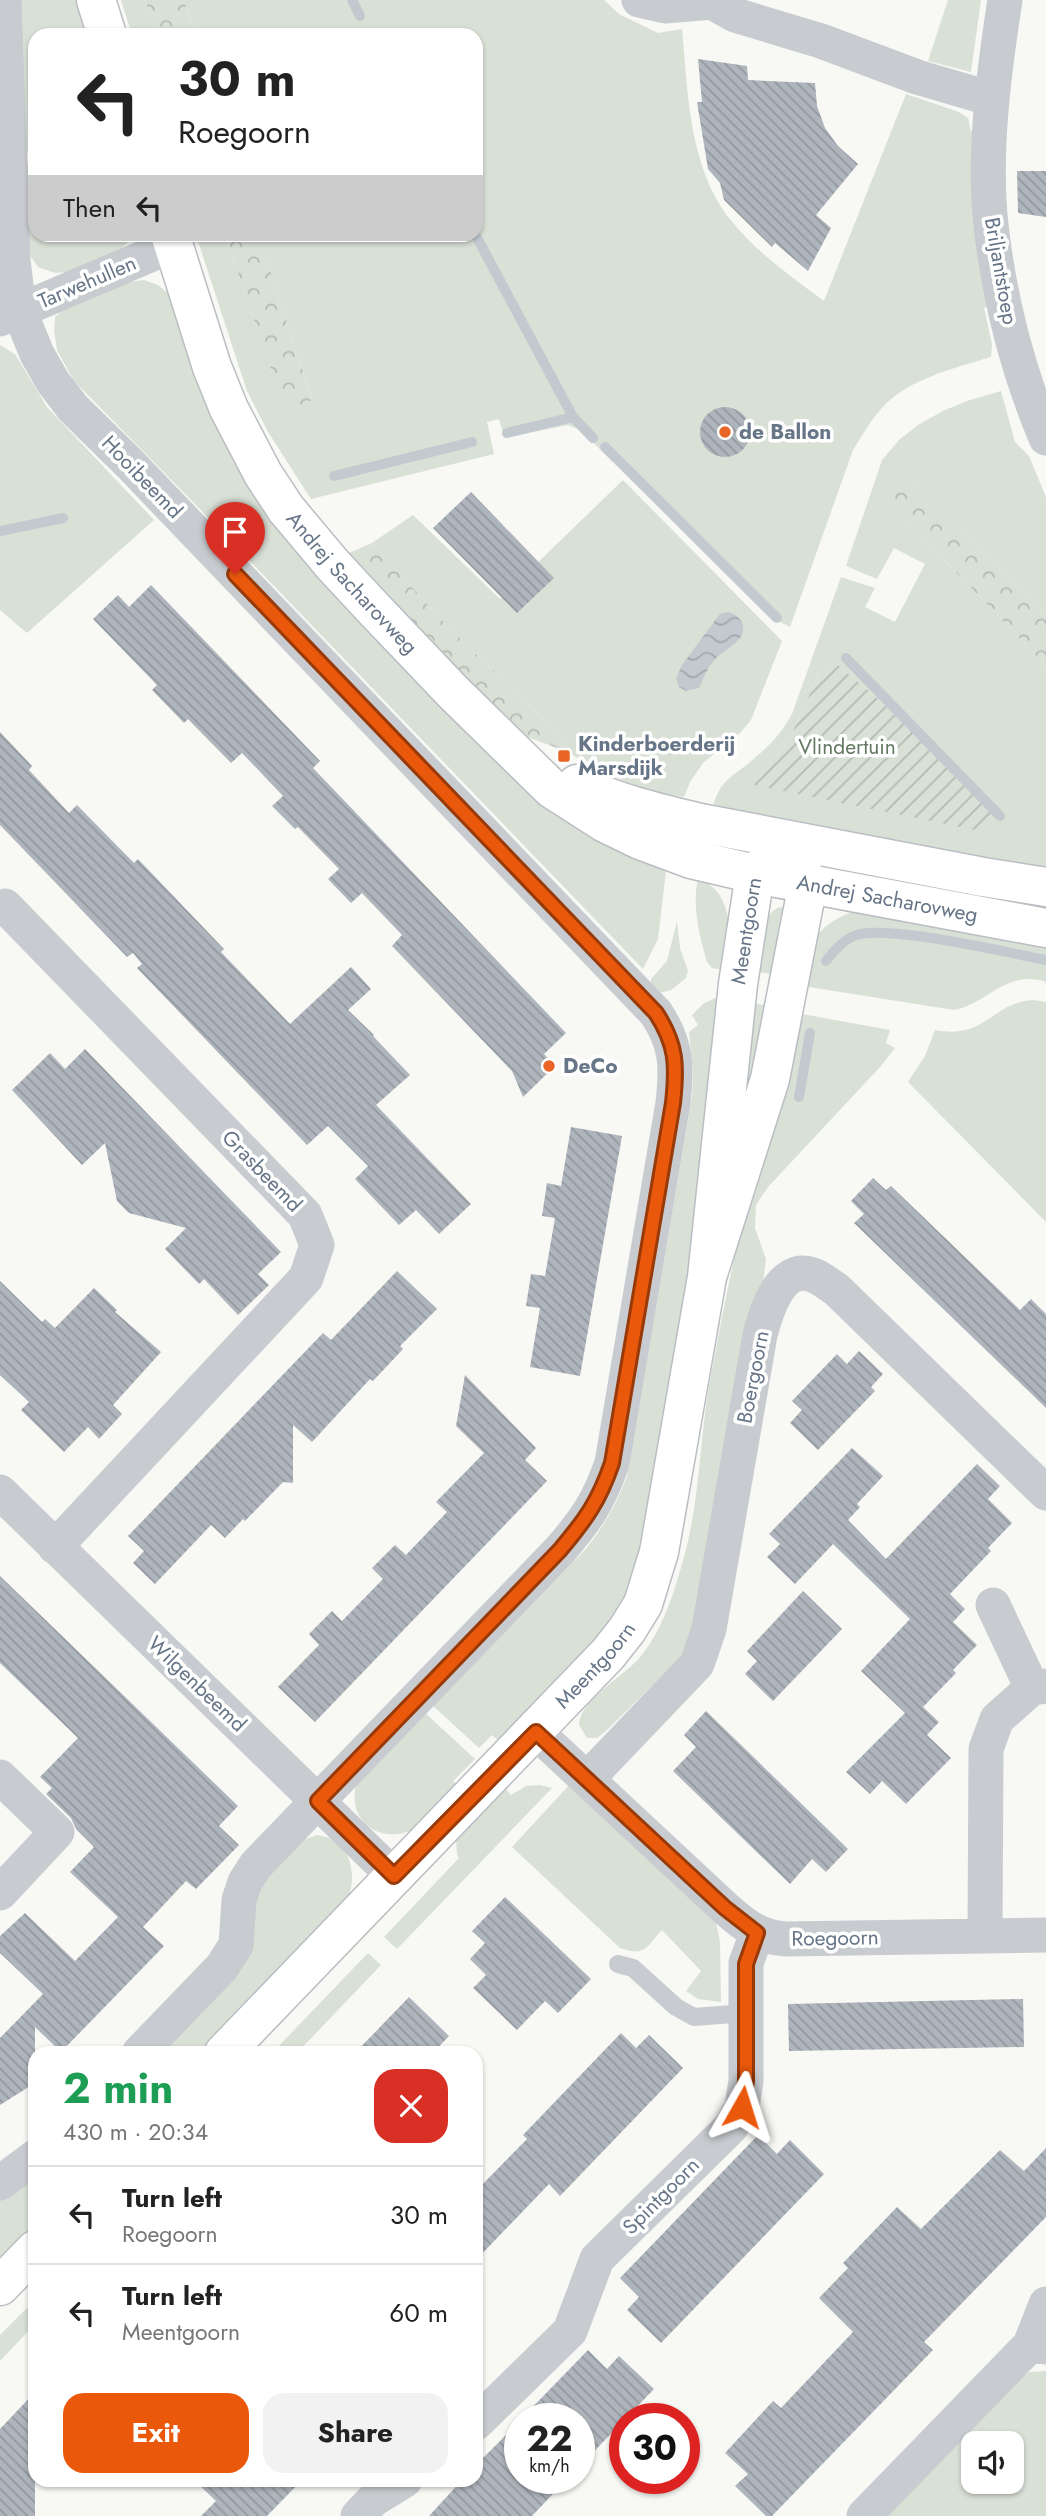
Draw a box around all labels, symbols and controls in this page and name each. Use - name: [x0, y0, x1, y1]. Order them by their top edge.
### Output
- text: 30 m: [178, 44, 296, 114]
- icon: left: [63, 56, 154, 147]
- text: Roegoorn: [178, 109, 311, 155]
- text: Then: [63, 189, 116, 227]
- icon: left: [130, 189, 168, 227]
- street label: Briljantstoep: [977, 215, 1025, 327]
- street label: Tarwehullen: [33, 248, 141, 316]
- place label: de Ballon: [739, 417, 831, 447]
- marker: de Ballon: [717, 424, 733, 440]
- street label: Hooibeemd: [95, 429, 189, 525]
- pin: [205, 502, 265, 574]
- street label: Andrej Sacharovweg: [279, 505, 425, 661]
- icon: arrive: [216, 513, 254, 551]
- place label: Kinderboerderij Marsdijk: [578, 729, 735, 783]
- park label: Vlindertuin: [798, 732, 896, 762]
- marker: Kinderboerderij Marsdijk: [556, 748, 572, 764]
- street label: Andrej Sacharovweg: [794, 867, 980, 930]
- street label: Meentgoorn: [723, 875, 769, 986]
- place label: DeCo: [563, 1051, 618, 1081]
- marker: DeCo: [541, 1058, 557, 1074]
- street label: Grasbeemd: [215, 1123, 309, 1219]
- street label: Boergoorn: [729, 1328, 777, 1426]
- street label: Meentgoorn: [548, 1617, 643, 1715]
- street label: Wilgenbeemd: [141, 1629, 253, 1739]
- street label: Roegoorn: [791, 1922, 879, 1954]
- text: 2 min: [63, 2058, 173, 2119]
- button: close: [374, 2069, 448, 2143]
- position arrow: [705, 2070, 779, 2144]
- text: 430 m · 20:34: [63, 2115, 208, 2149]
- street label: Spintgoorn: [616, 2151, 706, 2241]
- text: Turn left: [122, 2179, 222, 2217]
- icon: left: [63, 2196, 101, 2234]
- text: 30 m: [390, 2196, 448, 2234]
- text: Roegoorn: [122, 2217, 217, 2251]
- text: Turn left: [122, 2277, 222, 2315]
- icon: left: [63, 2294, 101, 2332]
- text: 60 m: [389, 2294, 448, 2332]
- text: Meentgoorn: [122, 2315, 240, 2349]
- button: Exit: [63, 2393, 249, 2473]
- button: Share: [263, 2393, 448, 2473]
- speed limit sign: 30: [609, 2403, 700, 2494]
- text: 22: [527, 2414, 572, 2464]
- map controls: [961, 2431, 1024, 2494]
- button: sound: [961, 2431, 1024, 2494]
- text: km/h: [529, 2453, 570, 2479]

